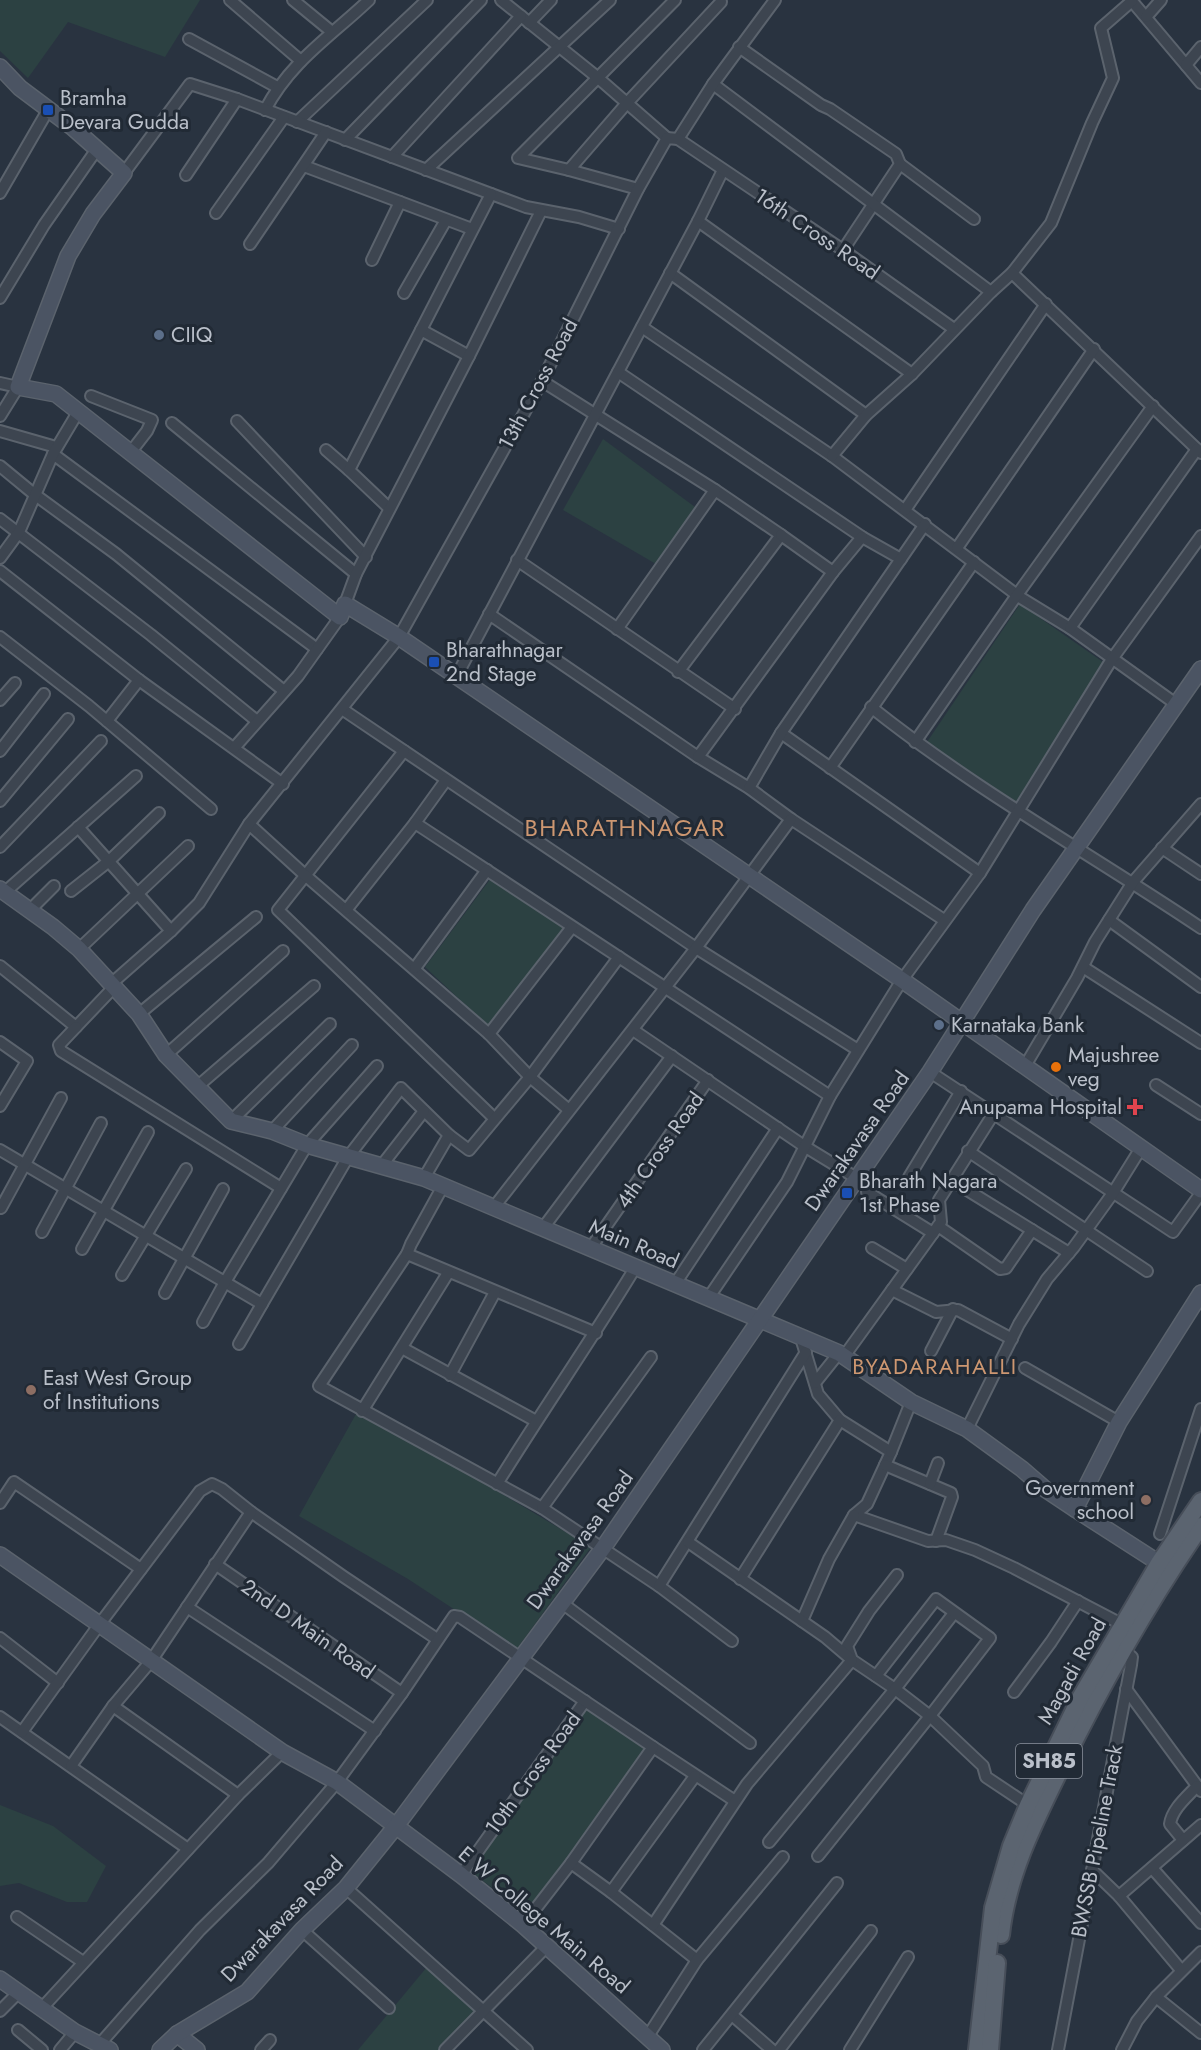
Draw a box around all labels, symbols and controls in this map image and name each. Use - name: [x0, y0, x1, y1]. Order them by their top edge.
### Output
- place label: Bramha Devara Gudda: [60, 83, 189, 137]
- marker: Bramha Devara Gudda: [41, 103, 55, 117]
- street label: 16th Cross Road: [748, 181, 886, 287]
- street label: 13th Cross Road: [491, 313, 585, 455]
- place label: CIIQ: [171, 320, 213, 350]
- marker: CIIQ: [152, 328, 166, 342]
- place label: Bharathnagar 2nd Stage: [446, 635, 563, 689]
- marker: Bharathnagar 2nd Stage: [427, 655, 441, 669]
- district label: BHARATHNAGAR: [524, 810, 726, 845]
- place label: Karnataka Bank: [951, 1010, 1085, 1040]
- marker: Karnataka Bank: [932, 1018, 946, 1032]
- place label: Majushree veg: [1068, 1040, 1160, 1094]
- marker: Majushree veg: [1049, 1060, 1063, 1074]
- street label: Dwarakavasa Road: [797, 1065, 917, 1217]
- street label: 4th Cross Road: [609, 1086, 711, 1214]
- place label: Anupama Hospital: [959, 1092, 1122, 1122]
- marker: Anupama Hospital: [1126, 1098, 1144, 1116]
- place label: Bharath Nagara 1st Phase: [859, 1166, 997, 1220]
- marker: Bharath Nagara 1st Phase: [840, 1186, 854, 1200]
- street label: Main Road: [584, 1212, 684, 1276]
- district label: BYADARAHALLI: [852, 1350, 1018, 1382]
- place label: East West Group of Institutions: [43, 1363, 192, 1417]
- marker: East West Group of Institutions: [24, 1383, 38, 1397]
- street label: Dwarakavasa Road: [519, 1464, 641, 1616]
- place label: Government school: [1025, 1473, 1134, 1527]
- marker: Government school: [1139, 1493, 1153, 1507]
- street label: 2nd D Main Road: [235, 1572, 381, 1686]
- street label: Magadi Road: [1030, 1612, 1114, 1730]
- street label: 10th Cross Road: [478, 1705, 588, 1841]
- street label: BWSSB Pipeline Track: [1064, 1741, 1131, 1940]
- road number: SH85: [1016, 1744, 1082, 1778]
- street label: E W College Main Road: [452, 1839, 636, 2001]
- street label: Dwarakavasa Road: [214, 1849, 350, 1989]

